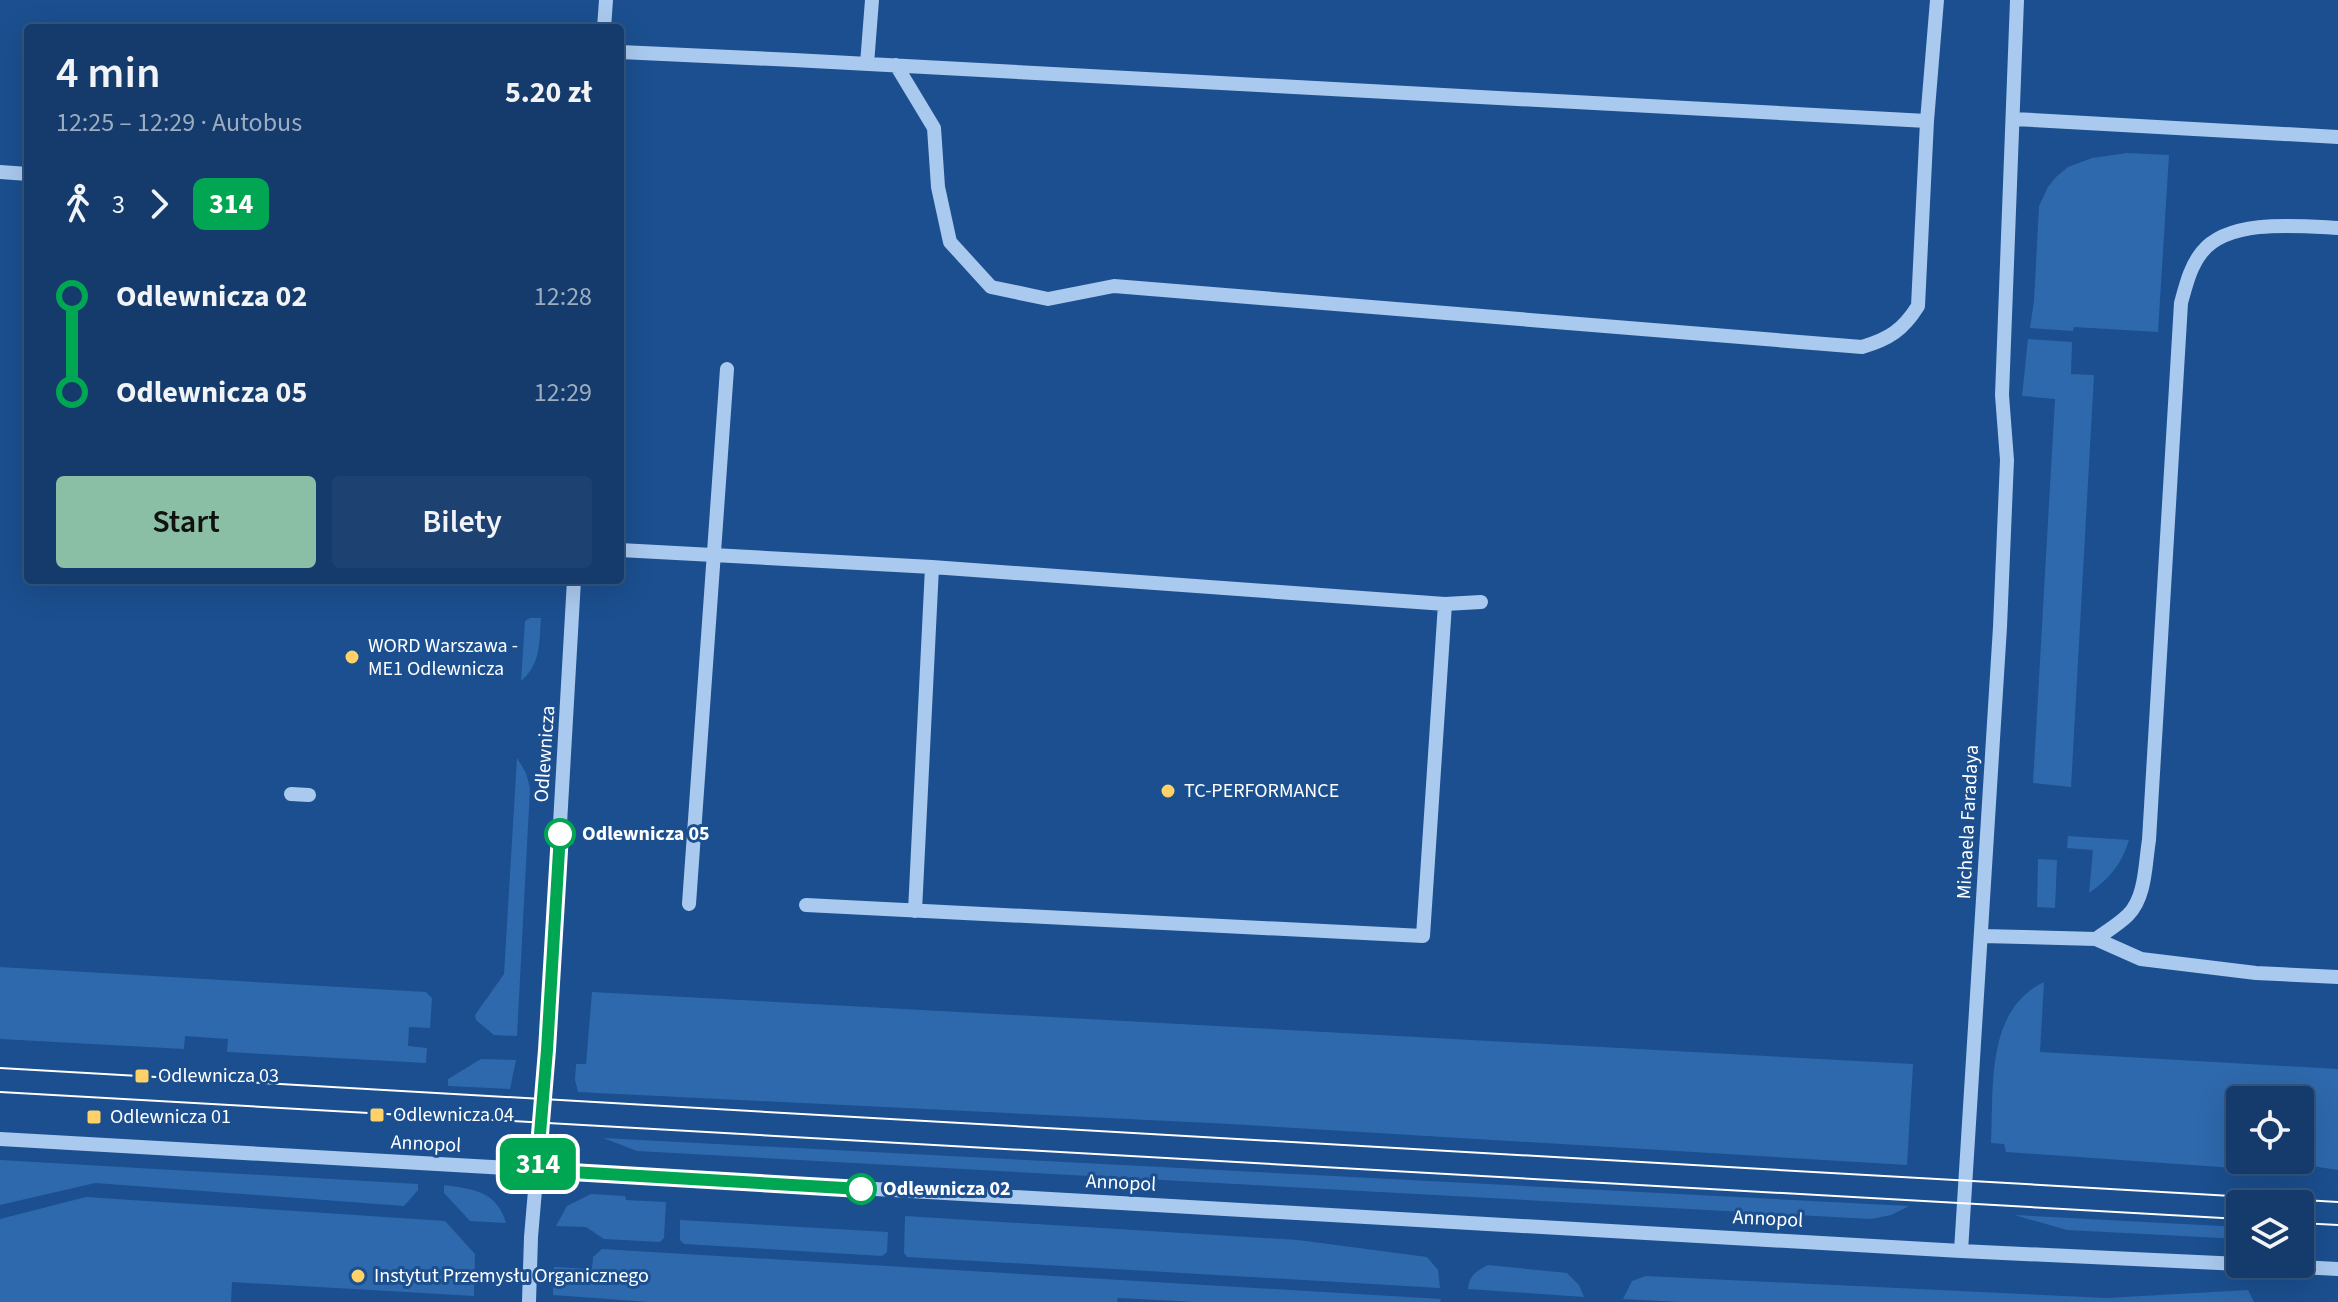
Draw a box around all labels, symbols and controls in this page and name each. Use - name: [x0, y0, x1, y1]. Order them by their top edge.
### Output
- text: 4 min: [56, 42, 161, 105]
- text: 5.20 zł: [505, 71, 592, 114]
- text: 12:25 – 12:29 · Autobus: [56, 104, 302, 141]
- icon: walk: [56, 182, 100, 226]
- icon: forward: [137, 182, 181, 226]
- text: 314: [209, 184, 253, 224]
- text: 3: [112, 186, 125, 223]
- text: Odlewnicza 02: [116, 275, 307, 318]
- text: 12:28: [534, 278, 592, 315]
- text: Odlewnicza 05: [116, 371, 307, 414]
- text: 12:29: [534, 374, 592, 411]
- button: Start: [56, 476, 316, 568]
- button: Bilety: [332, 476, 592, 568]
- place label: WORD Warszawa - ME1 Odlewnicza: [368, 632, 518, 683]
- marker: WORD Warszawa - ME1 Odlewnicza: [343, 648, 361, 666]
- street label: Odlewnicza: [528, 705, 562, 803]
- street label: Michaela Faradaya: [1950, 744, 1986, 900]
- place label: TC-PERFORMANCE: [1184, 777, 1339, 805]
- marker: TC-PERFORMANCE: [1159, 782, 1177, 800]
- marker: Odlewnicza 05: [545, 819, 575, 849]
- place label: Odlewnicza 05: [582, 820, 710, 848]
- place label: Odlewnicza 03: [158, 1062, 279, 1090]
- marker: Odlewnicza 03: [133, 1067, 151, 1085]
- map controls: [2226, 1086, 2314, 1278]
- button: locate: [2226, 1086, 2314, 1174]
- place label: Odlewnicza 04: [393, 1101, 514, 1129]
- place label: Odlewnicza 01: [110, 1103, 231, 1131]
- marker: Odlewnicza 04: [368, 1106, 386, 1124]
- marker: Odlewnicza 01: [85, 1108, 103, 1126]
- street label: Annopol: [390, 1128, 462, 1160]
- line badge: 314: [492, 1138, 584, 1190]
- text: 314: [516, 1144, 560, 1184]
- street label: Annopol: [1085, 1167, 1157, 1199]
- marker: Odlewnicza 02: [846, 1174, 876, 1204]
- place label: Odlewnicza 02: [883, 1175, 1011, 1203]
- button: layers: [2226, 1190, 2314, 1278]
- street label: Annopol: [1732, 1203, 1804, 1235]
- place label: Instytut Przemysłu Organicznego: [374, 1262, 649, 1290]
- marker: Instytut Przemysłu Organicznego: [349, 1267, 367, 1285]

